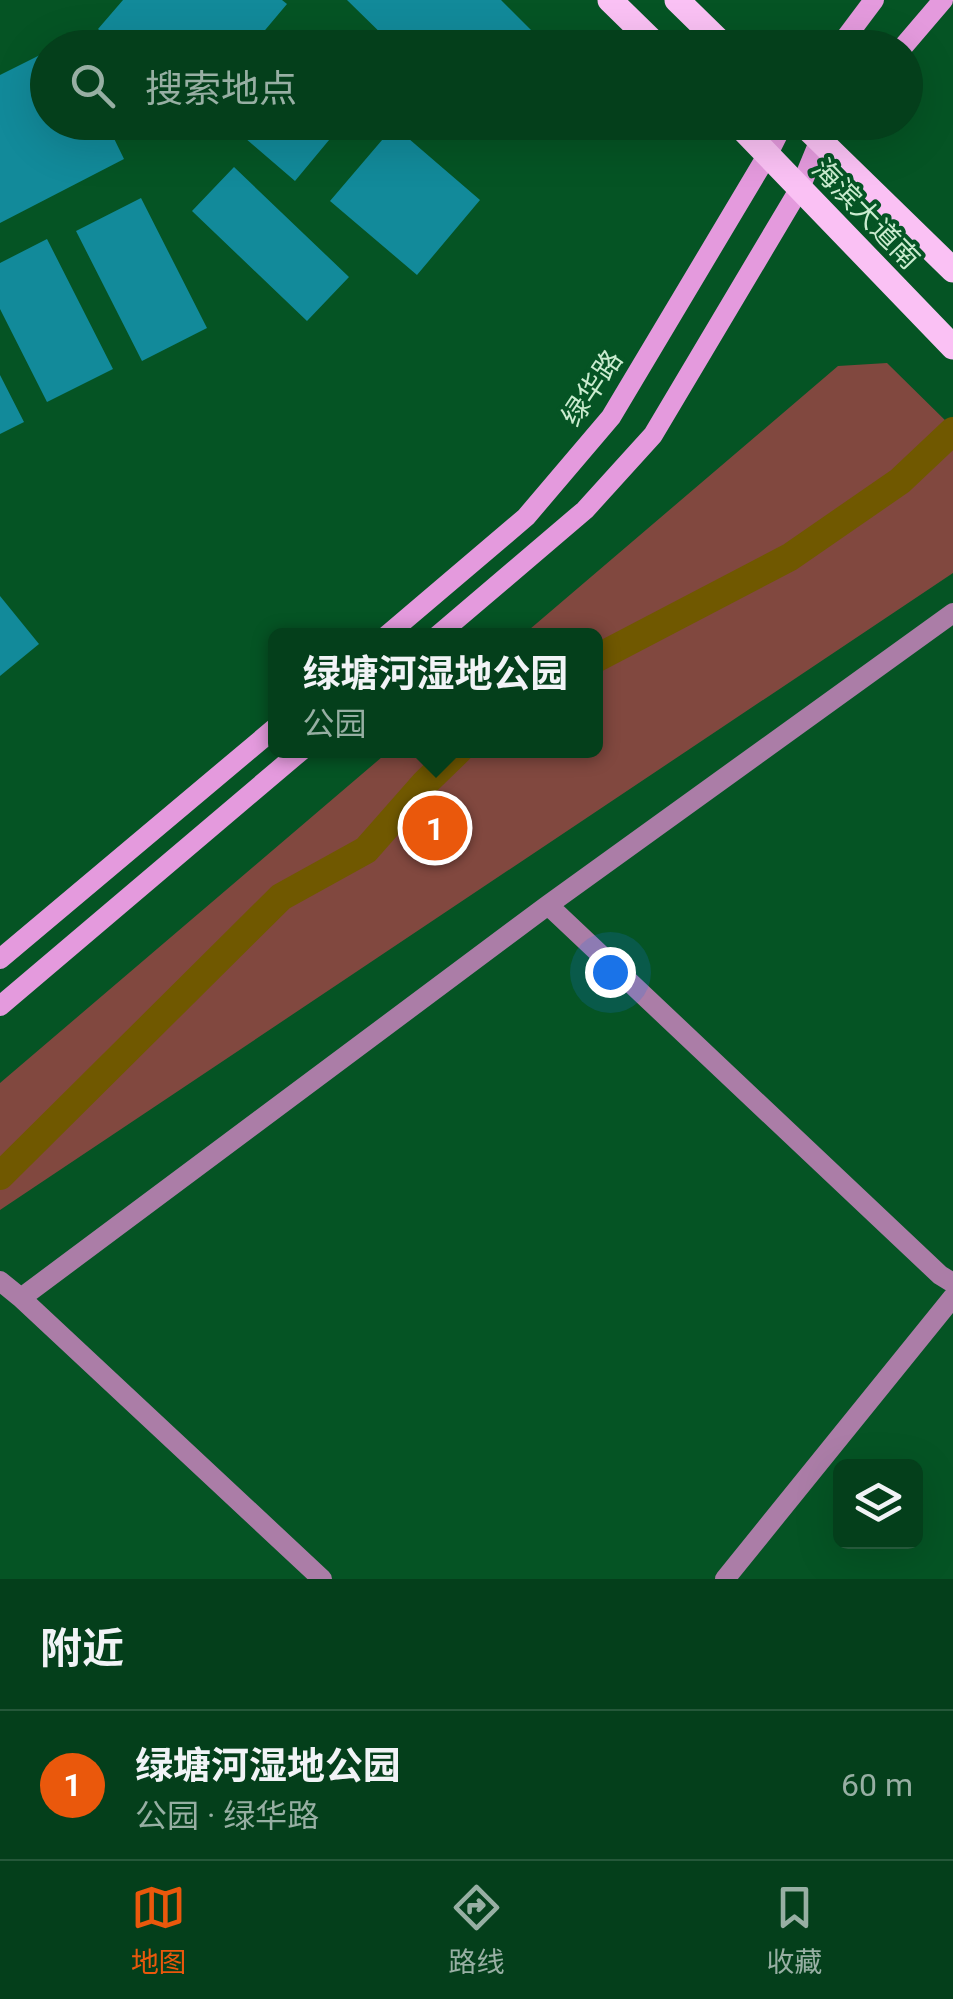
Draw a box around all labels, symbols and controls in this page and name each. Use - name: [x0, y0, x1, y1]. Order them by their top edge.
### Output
- search box: [30, 30, 923, 140]
- icon: search: [65, 58, 120, 113]
- text: 搜索地点: [145, 67, 297, 111]
- street label: 海滨大道南: [805, 152, 927, 276]
- street label: 绿华路: [555, 344, 629, 432]
- popup: [268, 628, 603, 758]
- text: 绿塘河湿地公园: [302, 652, 569, 696]
- text: 公园: [302, 705, 367, 743]
- pin: 1: [402, 790, 468, 866]
- your location: [585, 947, 636, 998]
- map controls: [833, 1459, 923, 1549]
- button: layers: [833, 1459, 923, 1549]
- text: 附近: [40, 1624, 124, 1673]
- text: 绿塘河湿地公园: [135, 1744, 401, 1788]
- text: 1: [63, 1766, 82, 1804]
- text: 60 m: [841, 1766, 913, 1804]
- text: 公园 · 绿华路: [135, 1797, 319, 1835]
- tab: 地图: [131, 1880, 187, 1980]
- tab: 路线: [448, 1880, 504, 1980]
- tab: 收藏: [766, 1880, 822, 1980]

